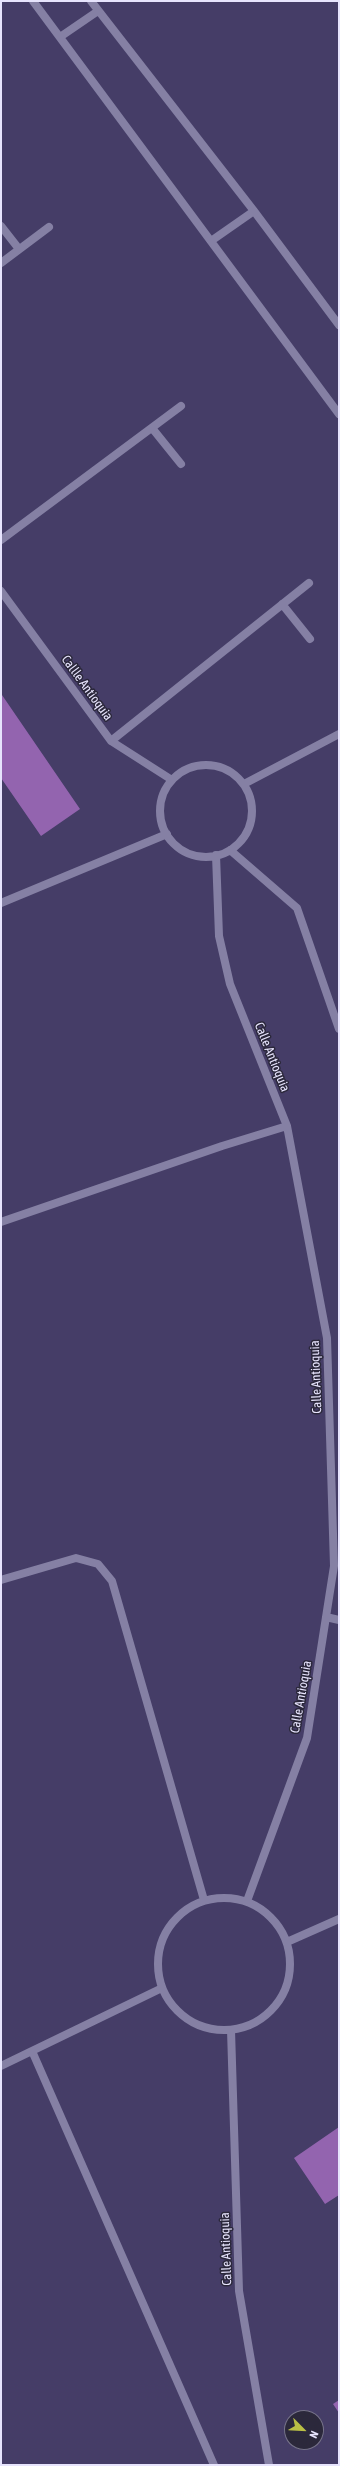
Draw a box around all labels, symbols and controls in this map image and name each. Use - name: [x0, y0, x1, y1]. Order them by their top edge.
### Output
- street label: Callle Antioquia: [58, 652, 116, 724]
- street label: Calle Antioquia: [251, 1020, 293, 1094]
- street label: Calle Antioquia: [307, 1340, 325, 1414]
- street label: Calle Antioquia: [287, 1660, 315, 1734]
- street label: Calle Antioquia: [217, 2212, 235, 2286]
- north arrow: [284, 2410, 324, 2450]
- text: N: [307, 2429, 321, 2440]

